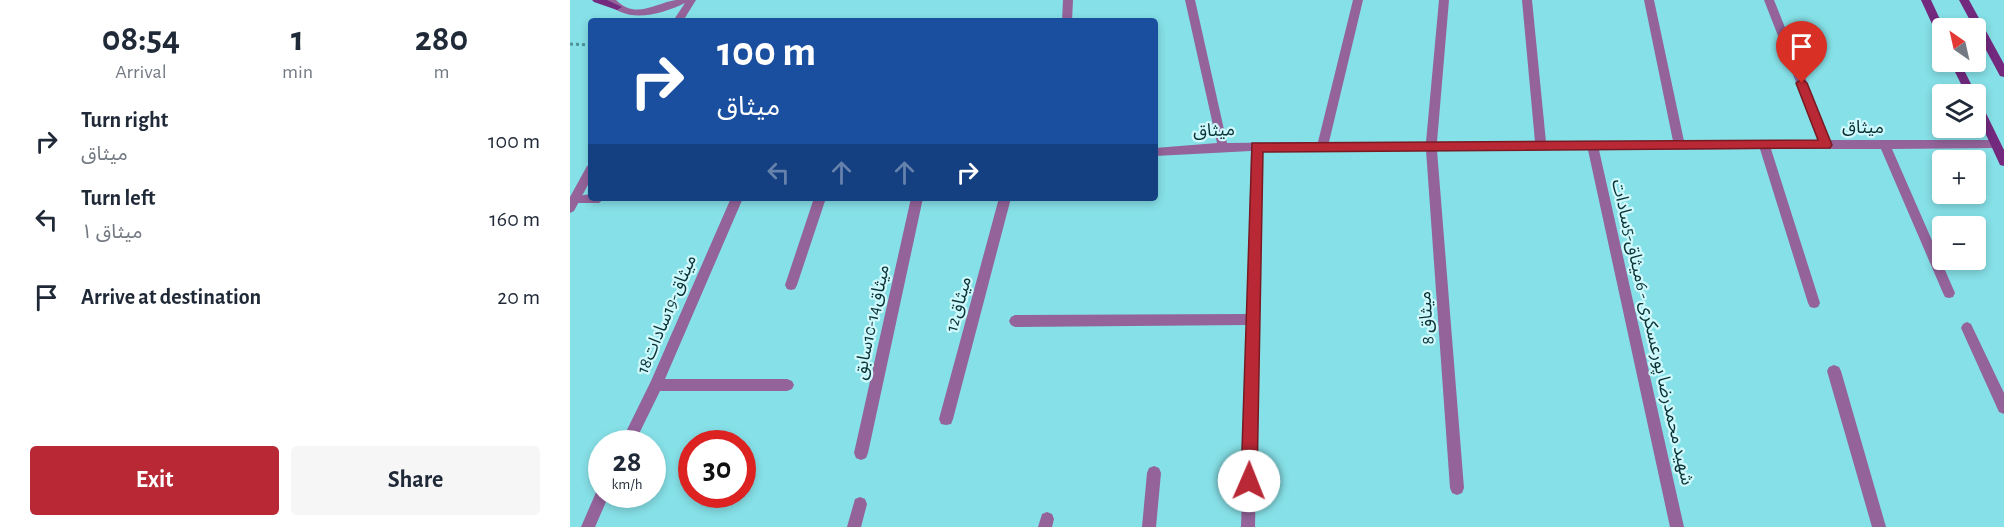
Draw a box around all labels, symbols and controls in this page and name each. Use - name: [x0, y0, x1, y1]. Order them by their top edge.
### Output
- north arrow: [1932, 18, 1986, 72]
- map controls: [1932, 18, 1986, 270]
- text: 08:54: [102, 21, 180, 57]
- text: 1: [291, 21, 304, 57]
- text: 280: [415, 21, 468, 57]
- pin: [1776, 21, 1827, 83]
- icon: arrive: [1785, 30, 1818, 63]
- text: 100 m: [717, 31, 816, 73]
- icon: right: [618, 42, 696, 120]
- text: Arrival: [115, 62, 167, 82]
- text: min: [282, 62, 313, 82]
- text: m: [434, 62, 450, 82]
- button: layers: [1932, 84, 1986, 138]
- text: میثاق: [717, 93, 780, 120]
- text: Turn right: [81, 109, 168, 131]
- street label: میثاق: [1842, 119, 1884, 137]
- street label: میثاق: [1193, 121, 1236, 141]
- icon: right: [30, 125, 63, 158]
- text: 100 m: [488, 130, 540, 152]
- text: میثاق: [81, 144, 128, 164]
- button: +: [1932, 150, 1986, 204]
- icon: left: [762, 156, 795, 189]
- icon: ahead: [825, 156, 858, 189]
- icon: ahead: [888, 156, 921, 189]
- icon: right: [951, 156, 984, 189]
- street label: شهید محمدرضا پورعسکری - 6میثاق-5سادات: [1607, 178, 1696, 487]
- text: Turn left: [81, 187, 155, 209]
- icon: left: [30, 203, 63, 236]
- text: 160 m: [489, 208, 540, 230]
- button: −: [1932, 216, 1986, 270]
- text: میثاق ۱: [81, 222, 142, 242]
- street label: 18میثاق-19سادات: [634, 252, 700, 376]
- street label: میثاق14-10سابق: [851, 263, 894, 381]
- street label: 12میثاق: [943, 275, 975, 334]
- icon: arrive: [30, 281, 63, 314]
- text: Arrive at destination: [81, 286, 261, 308]
- text: 20 m: [497, 286, 540, 308]
- street label: میثاق 8: [1416, 291, 1438, 345]
- speed limit sign: 30: [678, 430, 756, 508]
- button: Exit: [30, 446, 279, 515]
- button: Share: [291, 446, 540, 515]
- text: 28: [613, 447, 641, 477]
- position arrow: [1217, 449, 1281, 513]
- text: km/h: [612, 477, 642, 492]

